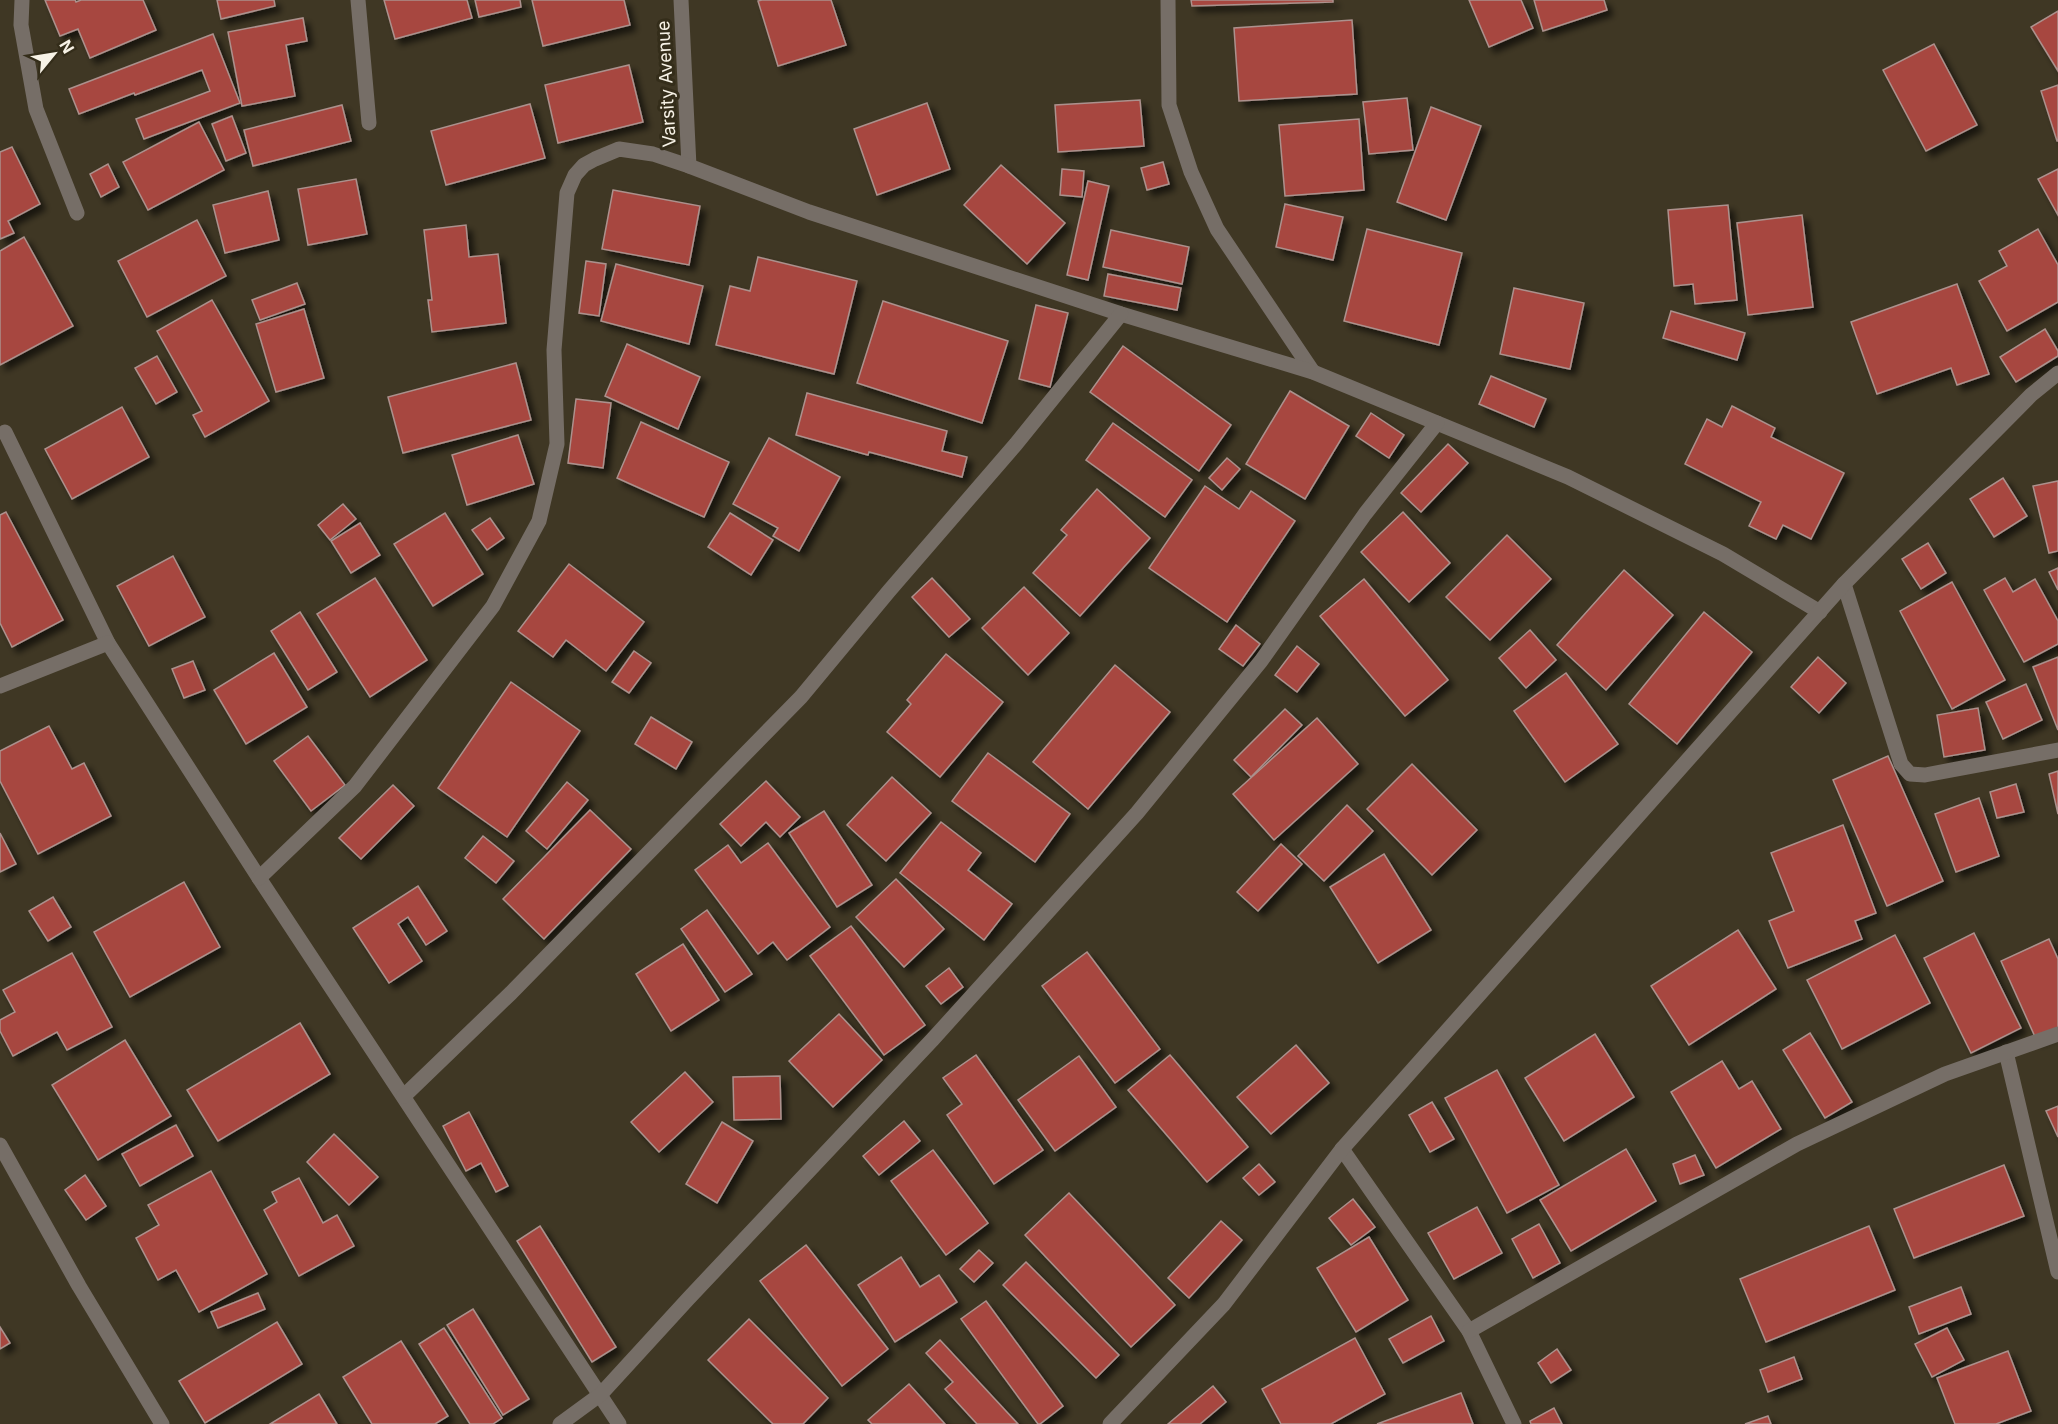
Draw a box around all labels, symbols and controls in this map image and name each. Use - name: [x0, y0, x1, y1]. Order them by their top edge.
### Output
- street label: Varsity Avenue: [652, 20, 680, 148]
- north arrow: [24, 24, 84, 84]
- text: N: [55, 36, 79, 57]

